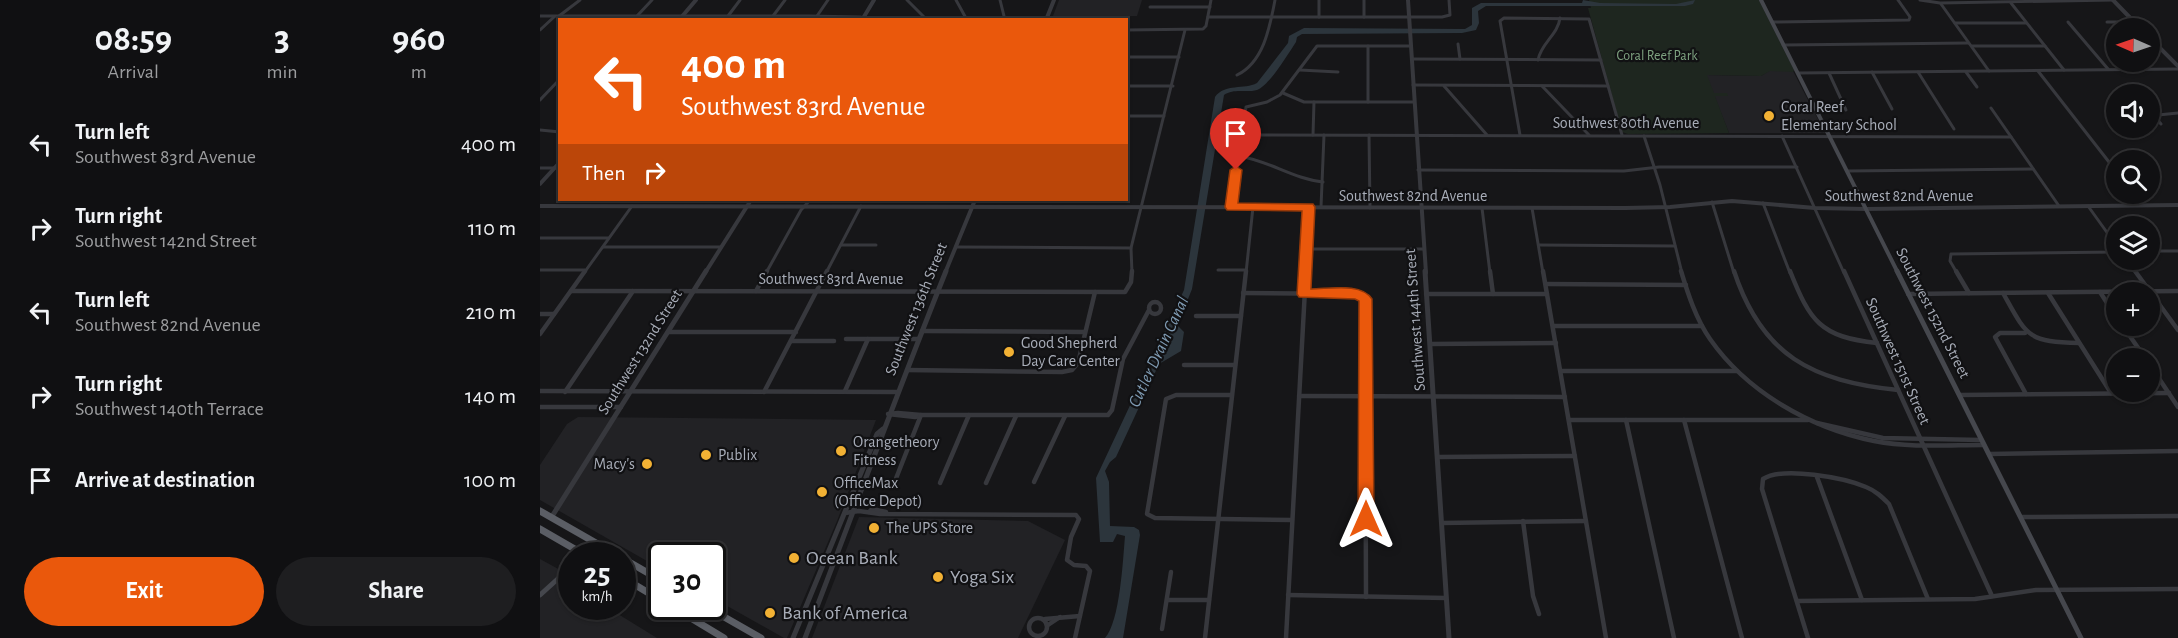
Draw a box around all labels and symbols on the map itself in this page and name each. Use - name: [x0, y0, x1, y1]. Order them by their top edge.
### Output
- north arrow: [2106, 18, 2160, 72]
- park label: Coral Reef Park: [1616, 49, 1698, 63]
- place label: Coral Reef Elementary School: [1781, 99, 1897, 134]
- pin: [1210, 108, 1261, 170]
- marker: Coral Reef Elementary School: [1762, 109, 1776, 123]
- street label: Southwest 80th Avenue: [1553, 115, 1699, 131]
- street label: Southwest 82nd Avenue: [1339, 188, 1487, 204]
- street label: Southwest 82nd Avenue: [1825, 188, 1973, 204]
- street label: Southwest 136th Street: [882, 240, 950, 378]
- street label: Southwest 152nd Street: [1893, 245, 1973, 381]
- street label: Southwest 144th Street: [1402, 248, 1428, 392]
- street label: Southwest 83rd Avenue: [759, 271, 903, 287]
- street label: Southwest 132nd Street: [595, 287, 685, 417]
- water label: Cutler Drain Canal: [1125, 294, 1193, 410]
- street label: Southwest 151st Street: [1863, 295, 1933, 427]
- place label: Good Shepherd Day Care Center: [1021, 335, 1121, 370]
- marker: Good Shepherd Day Care Center: [1002, 345, 1016, 359]
- place label: Orangetheory Fitness: [853, 434, 940, 468]
- marker: Orangetheory Fitness: [834, 444, 848, 458]
- place label: Publix: [718, 447, 757, 463]
- marker: Publix: [699, 448, 713, 462]
- place label: Macy's: [594, 456, 635, 473]
- marker: Macy's: [640, 457, 654, 471]
- place label: OfficeMax (Office Depot): [834, 475, 922, 509]
- marker: OfficeMax (Office Depot): [815, 485, 829, 499]
- position arrow: [1334, 487, 1398, 551]
- place label: The UPS Store: [886, 520, 973, 536]
- marker: The UPS Store: [867, 521, 881, 535]
- speed limit sign: 30: [648, 542, 726, 620]
- place label: Ocean Bank: [806, 548, 898, 568]
- marker: Ocean Bank: [787, 551, 801, 565]
- place label: Yoga Six: [950, 567, 1014, 587]
- marker: Yoga Six: [931, 570, 945, 584]
- place label: Bank of America: [782, 603, 908, 623]
- marker: Bank of America: [763, 606, 777, 620]

